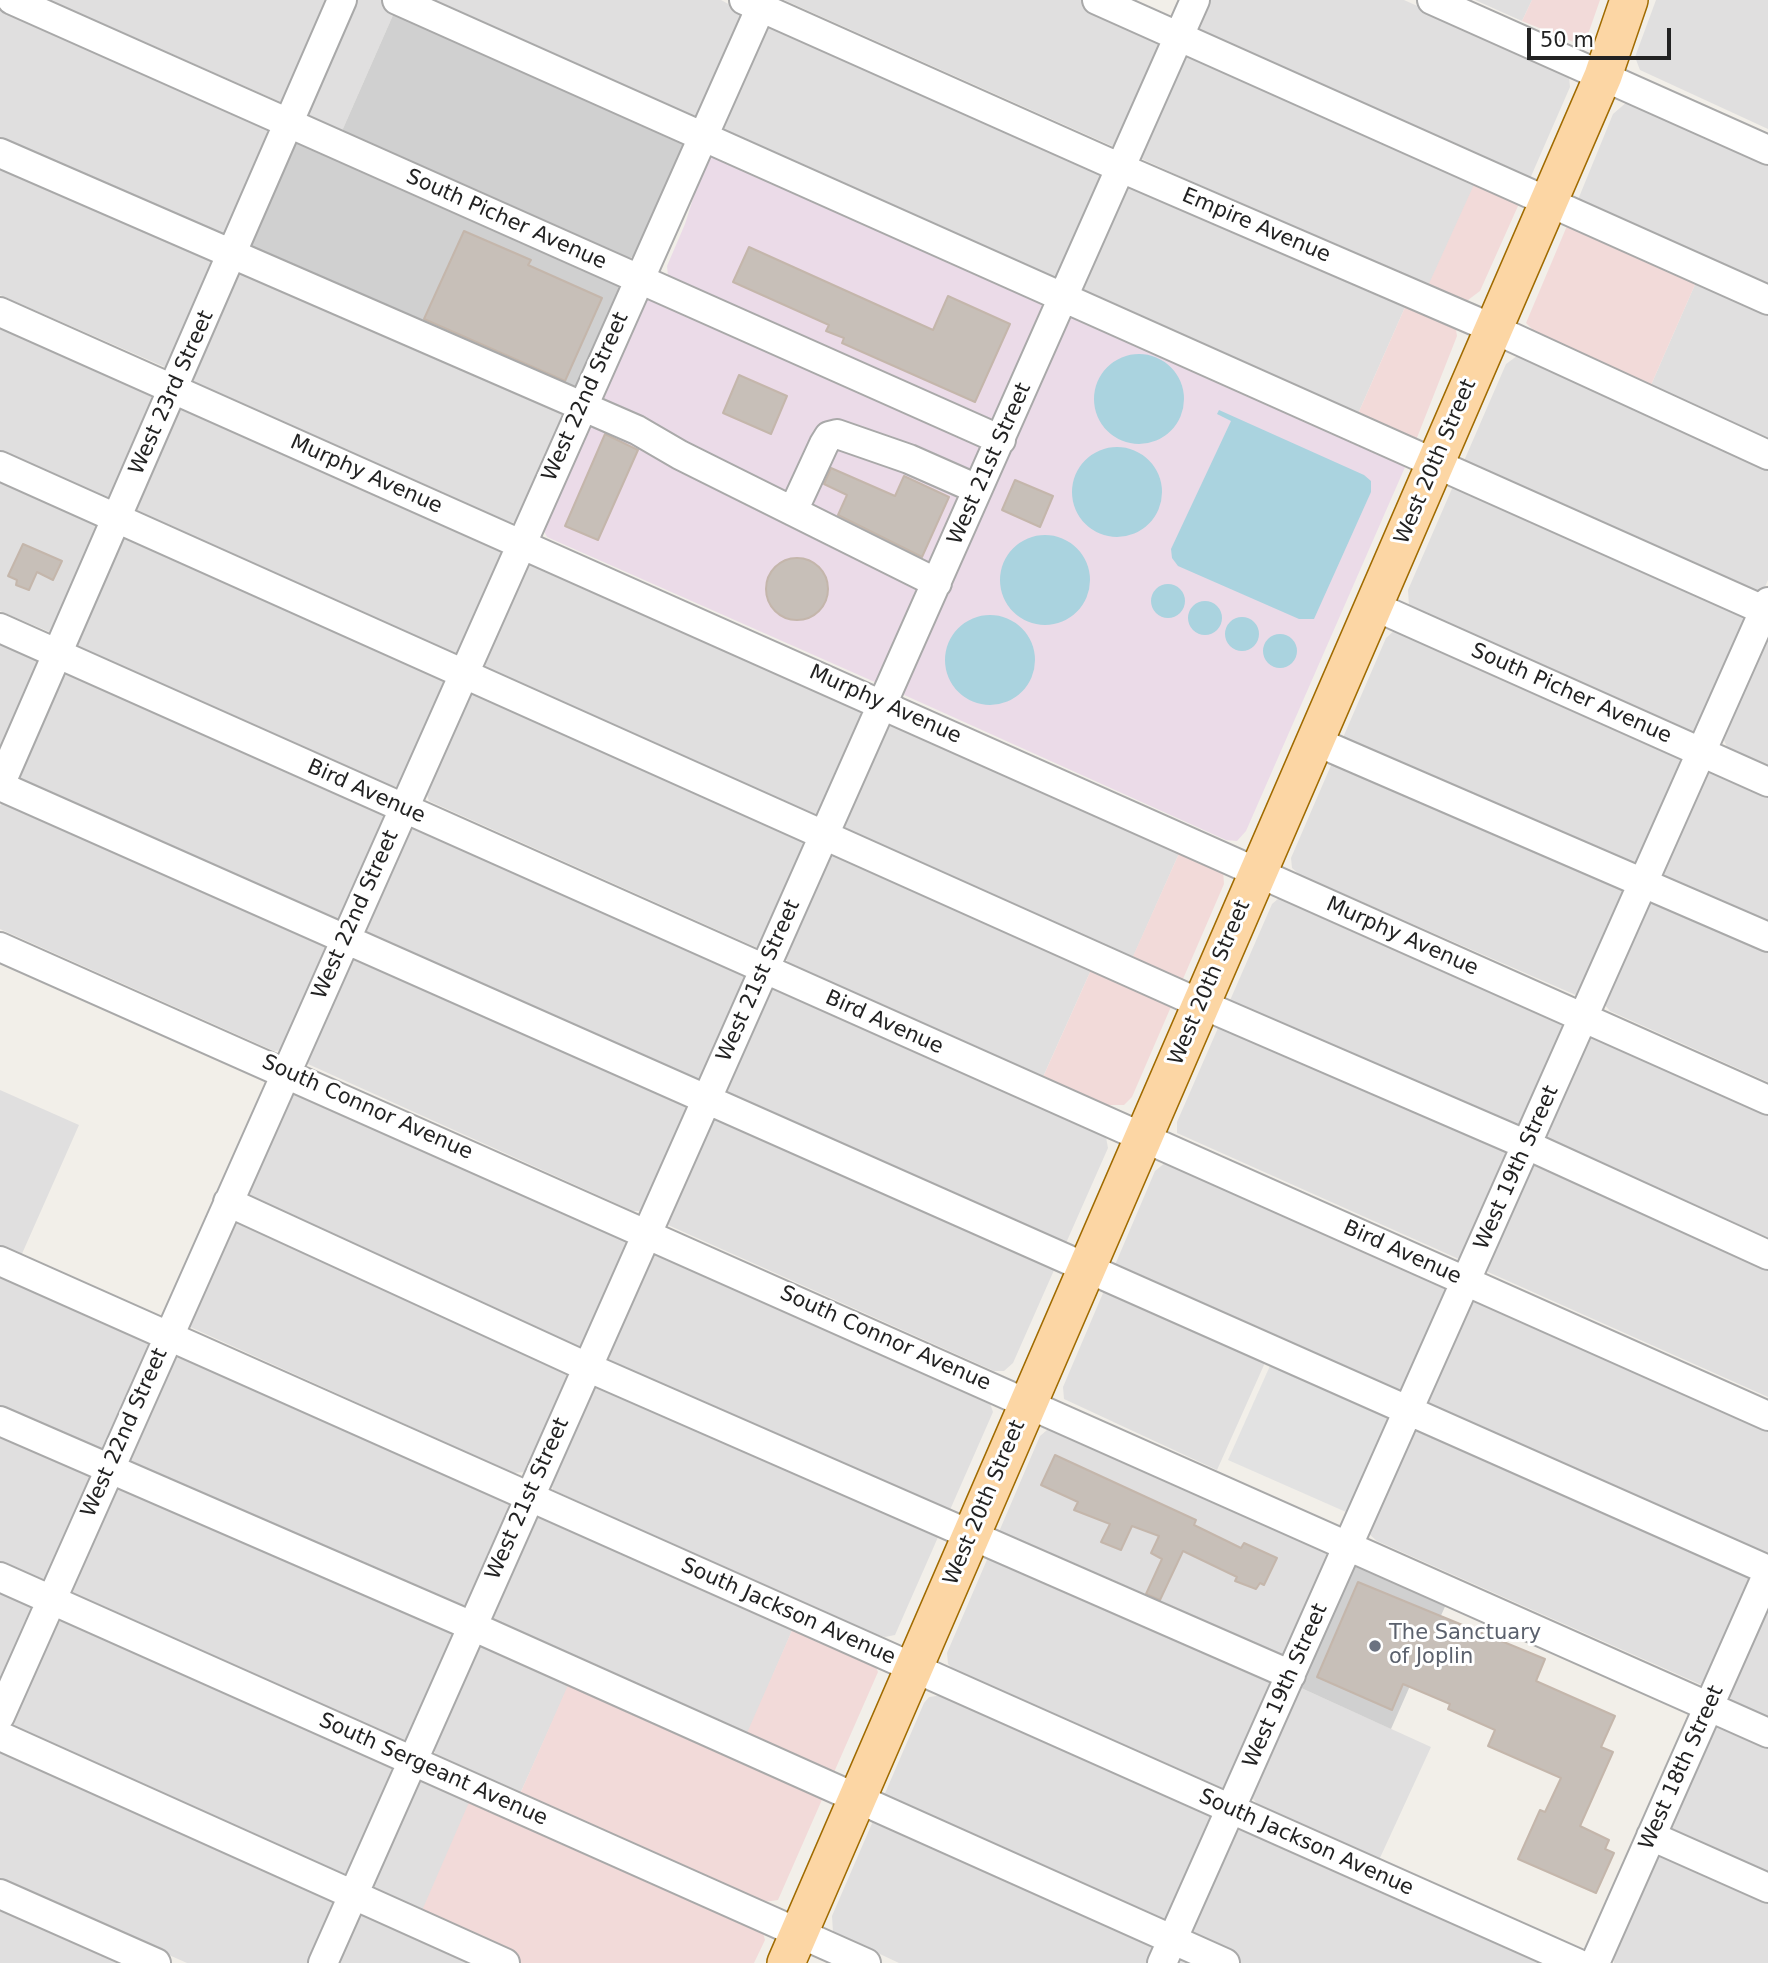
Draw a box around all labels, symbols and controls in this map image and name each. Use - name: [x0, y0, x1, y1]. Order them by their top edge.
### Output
- scale bar: [1530, 14, 1674, 58]
- text: 50 m: [1540, 28, 1594, 52]
- street label: South Picher Avenue: [402, 164, 610, 276]
- street label: Empire Avenue: [1178, 183, 1334, 269]
- street label: West 23rd Street: [124, 307, 220, 479]
- street label: West 22nd Street: [537, 309, 635, 485]
- street label: West 20th Street: [1390, 376, 1482, 548]
- street label: West 21st Street: [943, 379, 1037, 549]
- street label: Murphy Avenue: [286, 430, 446, 520]
- street label: South Picher Avenue: [1467, 638, 1675, 750]
- street label: Murphy Avenue: [805, 660, 965, 750]
- street label: Bird Avenue: [303, 755, 429, 829]
- street label: West 22nd Street: [307, 827, 405, 1003]
- street label: Murphy Avenue: [1322, 892, 1482, 982]
- street label: West 21st Street: [712, 896, 806, 1066]
- street label: West 20th Street: [1164, 897, 1256, 1069]
- street label: Bird Avenue: [821, 986, 947, 1060]
- street label: South Connor Avenue: [258, 1050, 476, 1166]
- street label: West 19th Street: [1469, 1082, 1565, 1254]
- street label: Bird Avenue: [1339, 1216, 1465, 1290]
- street label: South Connor Avenue: [776, 1281, 994, 1397]
- street label: West 22nd Street: [76, 1345, 174, 1521]
- street label: West 21st Street: [481, 1414, 575, 1584]
- street label: West 20th Street: [939, 1417, 1031, 1589]
- street label: South Jackson Avenue: [677, 1553, 899, 1671]
- street label: West 19th Street: [1238, 1600, 1334, 1772]
- place label: The Sanctuary of Joplin: [1389, 1621, 1541, 1671]
- marker: The Sanctuary of Joplin: [1367, 1638, 1383, 1654]
- street label: West 18th Street: [1634, 1682, 1730, 1854]
- street label: South Sergeant Avenue: [315, 1708, 551, 1832]
- street label: South Jackson Avenue: [1195, 1784, 1417, 1902]

